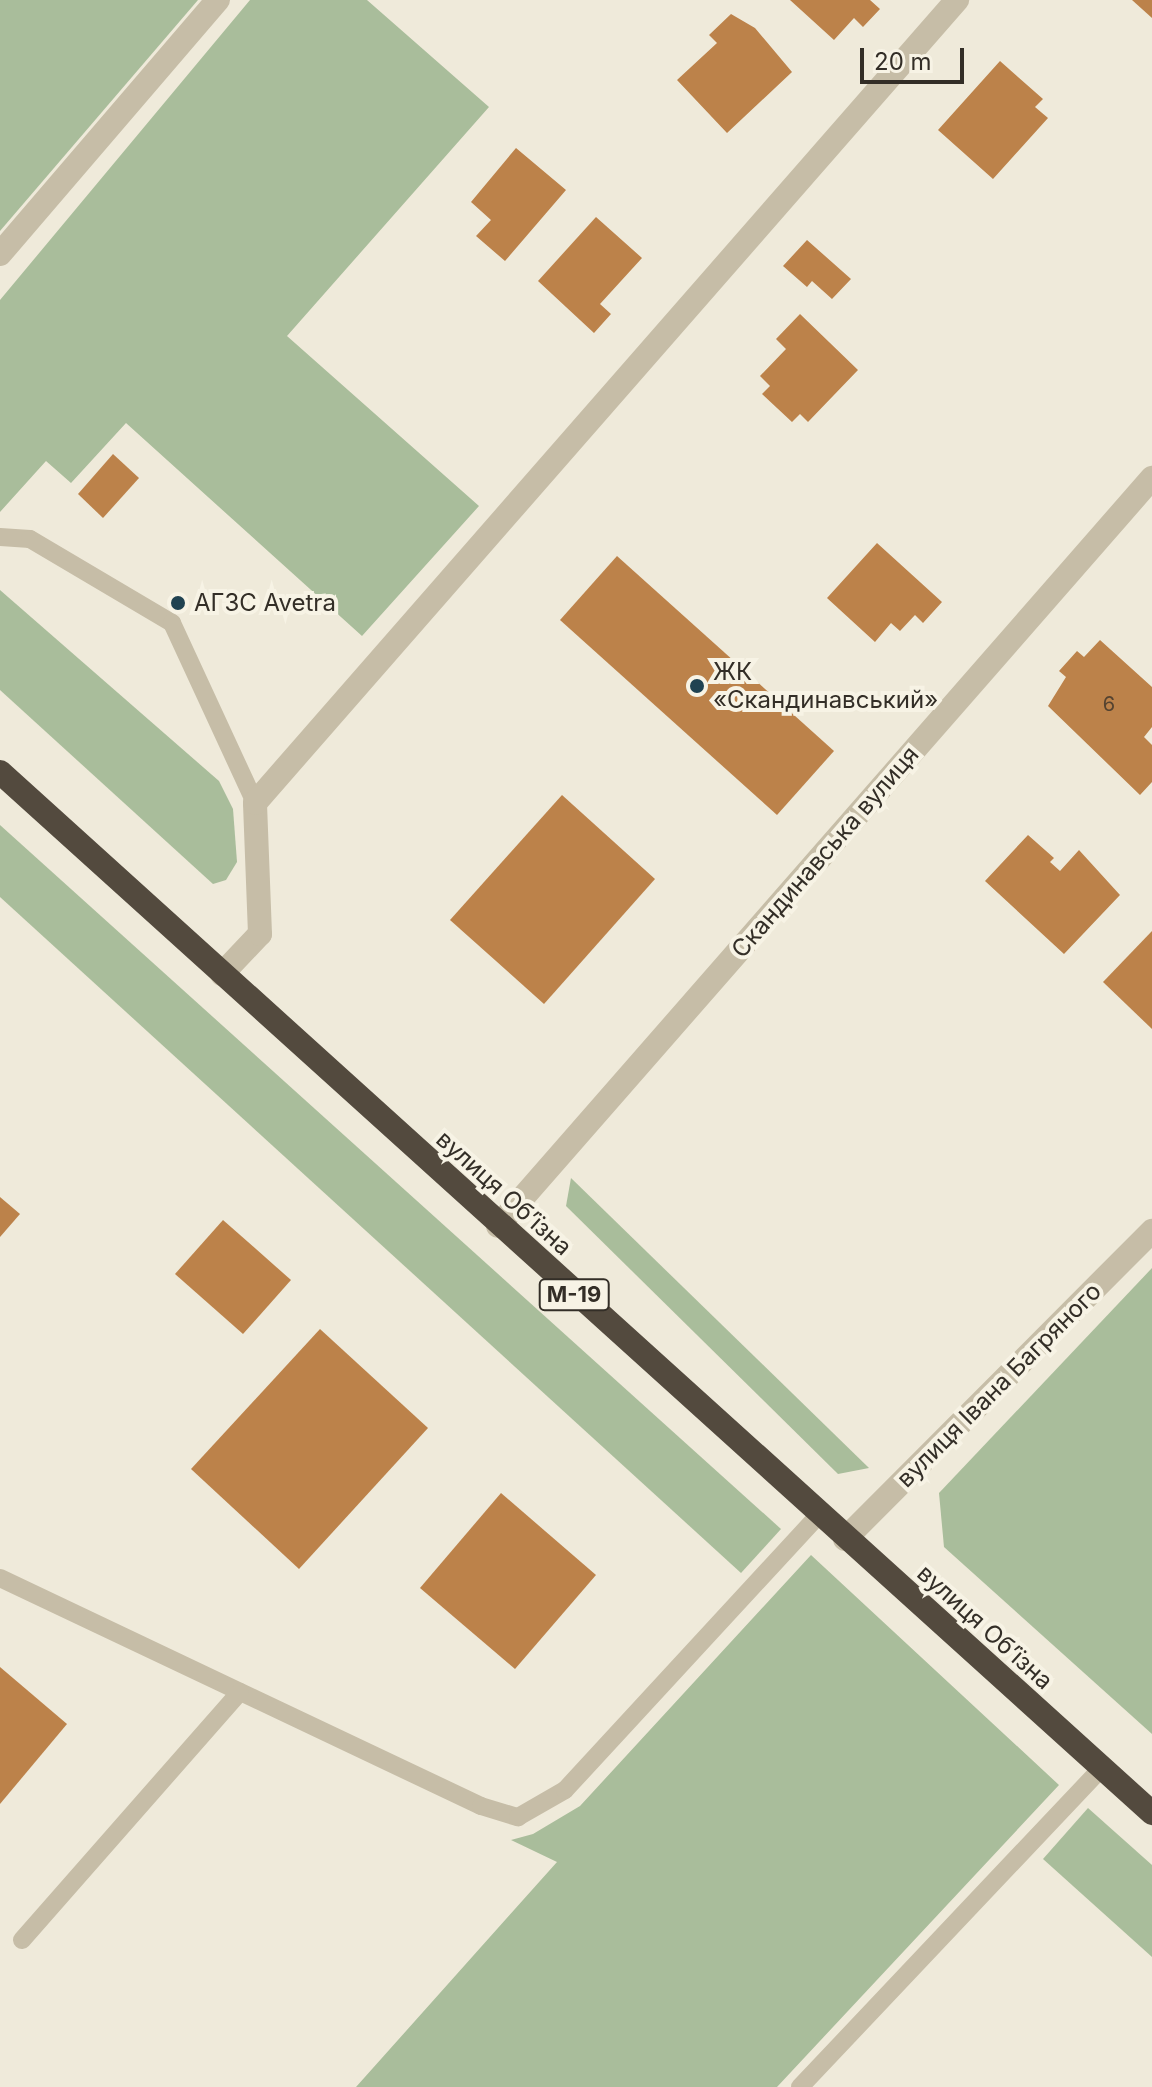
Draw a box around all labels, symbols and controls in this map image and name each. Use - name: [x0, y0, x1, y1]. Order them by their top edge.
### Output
- scale bar: [864, 32, 968, 82]
- text: 20 m: [874, 47, 932, 76]
- place label: АГЗС Avetra: [194, 589, 336, 617]
- marker: АГЗС Avetra: [169, 594, 187, 612]
- place label: ЖК «Скандинавський»: [713, 658, 938, 714]
- marker: ЖК «Скандинавський»: [688, 677, 706, 695]
- house number: 6: [1103, 692, 1115, 716]
- street label: Скандинавська вулиця: [725, 740, 925, 964]
- street label: вулиця Об’їзна: [430, 1125, 578, 1261]
- road number: М-19: [538, 1277, 610, 1313]
- street label: вулиця Івана Багряного: [891, 1277, 1107, 1493]
- street label: вулиця Об’їзна: [911, 1559, 1059, 1695]

